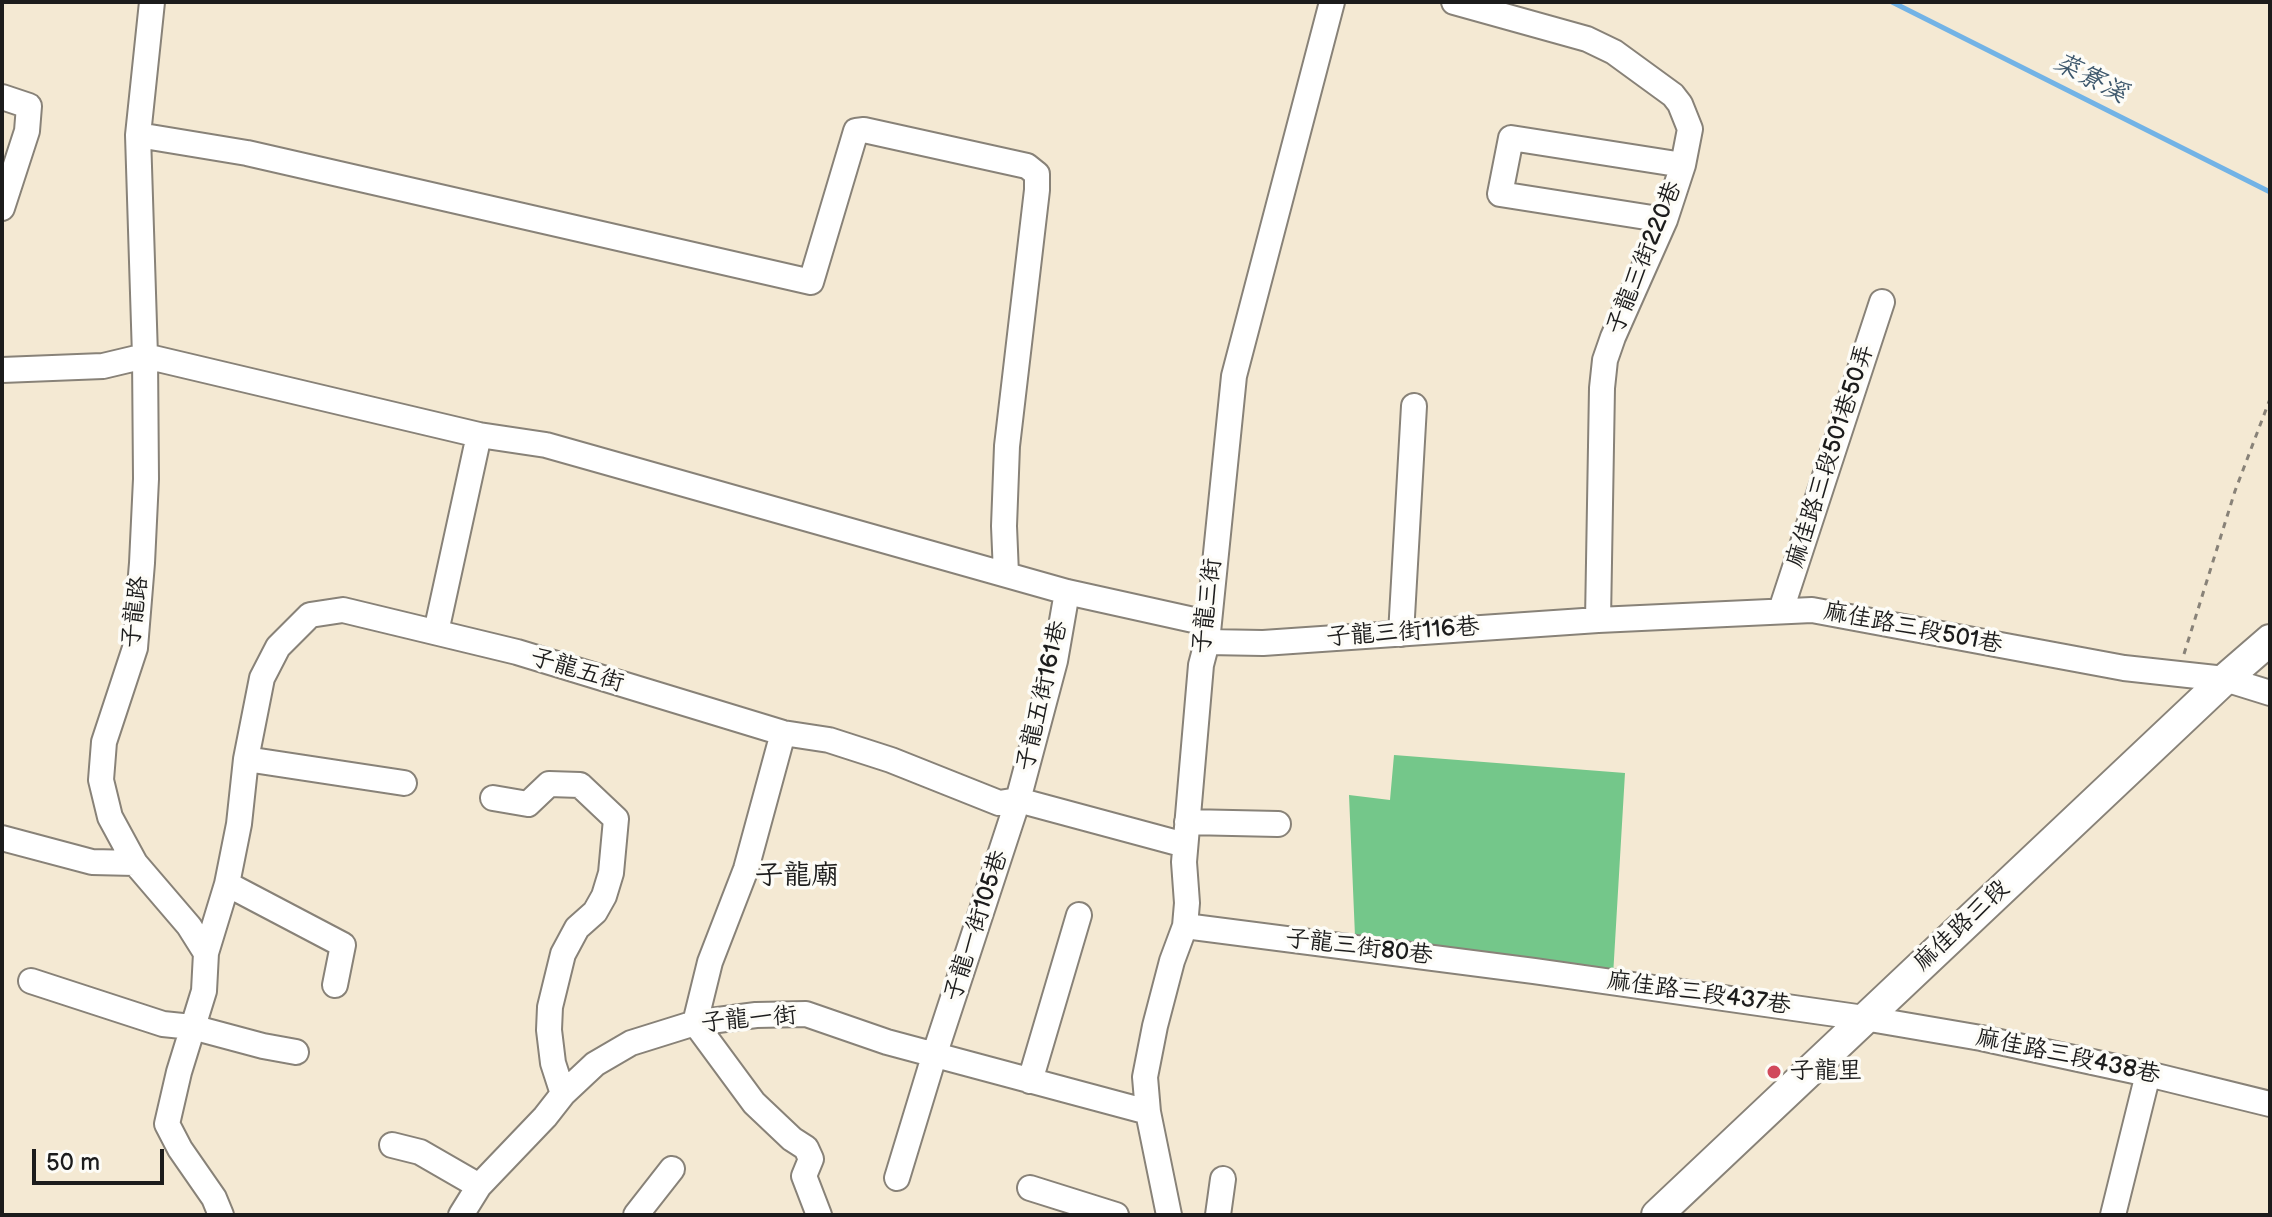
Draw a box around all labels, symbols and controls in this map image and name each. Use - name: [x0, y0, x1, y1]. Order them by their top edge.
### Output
- water label: 菜寮溪: [2048, 47, 2132, 111]
- street label: 子龍三街220巷: [1601, 177, 1689, 339]
- street label: 麻佳路三段501巷50弄: [1781, 341, 1881, 571]
- street label: 子龍三街: [1188, 557, 1228, 655]
- street label: 子龍路: [117, 575, 155, 649]
- street label: 麻佳路三段501巷: [1821, 598, 2005, 660]
- street label: 子龍三街116巷: [1326, 613, 1480, 653]
- street label: 子龍五街161巷: [1012, 618, 1074, 774]
- street label: 子龍五街: [527, 643, 627, 699]
- street label: 子龍一街105巷: [939, 847, 1015, 1005]
- district label: 子龍廟: [755, 860, 839, 894]
- street label: 麻佳路三段: [1908, 875, 2016, 977]
- street label: 子龍三街80巷: [1284, 925, 1434, 971]
- street label: 麻佳路三段437巷: [1605, 967, 1793, 1021]
- street label: 子龍一街: [700, 1001, 798, 1039]
- street label: 麻佳路三段438巷: [1973, 1023, 2163, 1091]
- place label: 子龍里: [1790, 1058, 1862, 1086]
- marker: 子龍里: [1765, 1063, 1783, 1081]
- scale bar: [36, 1133, 168, 1183]
- text: 50 m: [46, 1148, 100, 1177]

